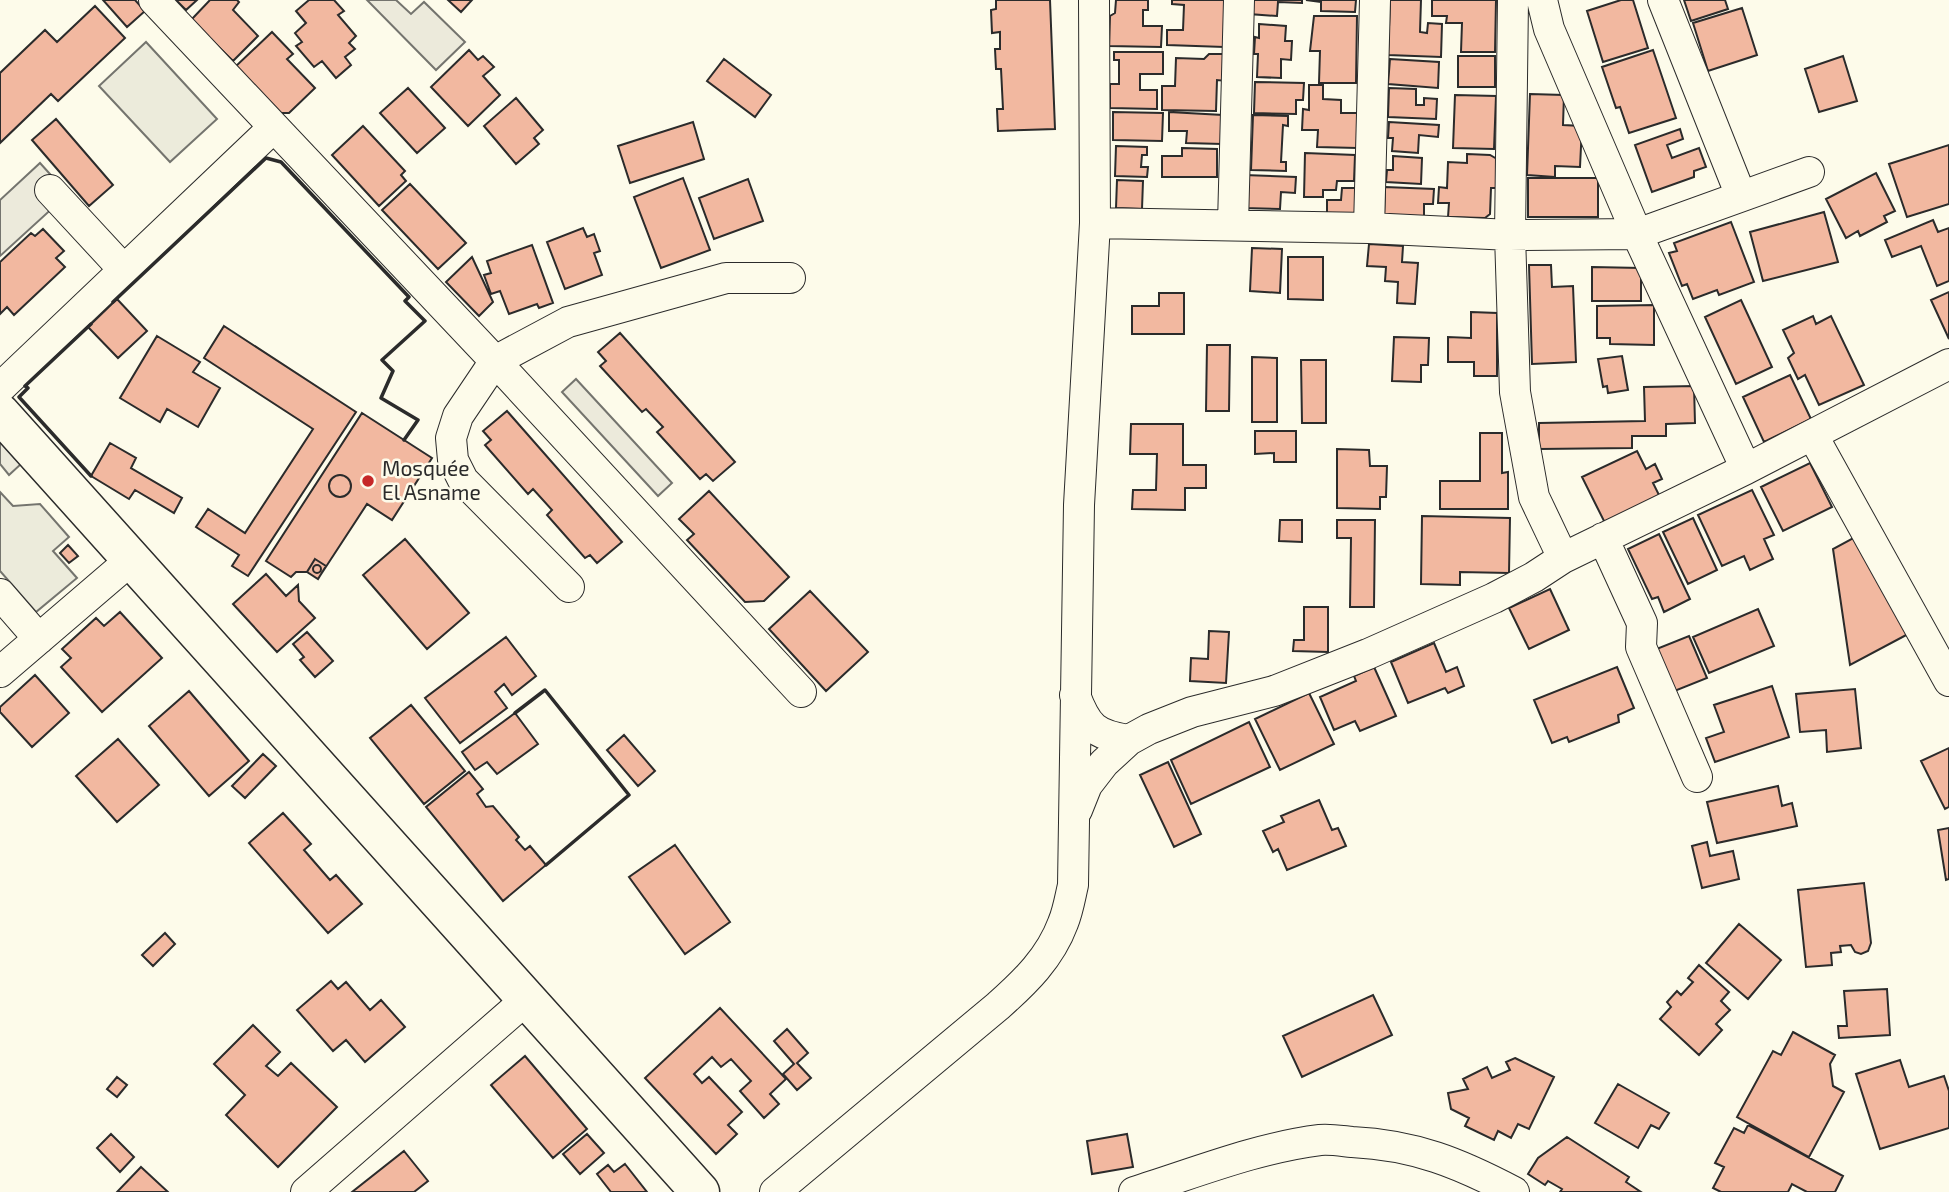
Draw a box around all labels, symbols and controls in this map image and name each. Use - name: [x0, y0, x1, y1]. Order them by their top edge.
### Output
- place label: Mosquée El Asname: [382, 455, 481, 504]
- marker: Mosquée El Asname: [360, 473, 376, 489]

